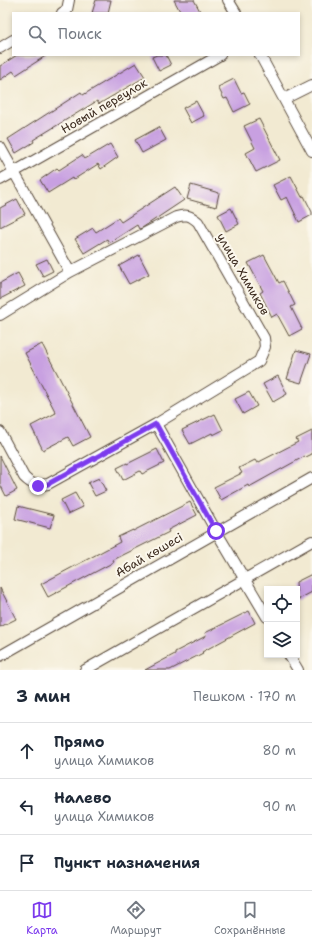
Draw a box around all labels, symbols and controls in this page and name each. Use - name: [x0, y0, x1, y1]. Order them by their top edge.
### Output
- search box: [12, 12, 300, 56]
- icon: search: [26, 23, 48, 45]
- text: Поиск: [58, 24, 102, 44]
- street label: Новый переулок: [58, 74, 151, 137]
- street label: улица Химиков: [213, 230, 273, 318]
- route end: [29, 477, 47, 495]
- route start: [207, 522, 225, 540]
- street label: Абай көшесі: [112, 529, 186, 581]
- map controls: [264, 586, 300, 658]
- button: locate: [264, 586, 300, 622]
- button: layers: [264, 622, 300, 658]
- text: 3 мин: [16, 685, 71, 707]
- text: Пешком · 170 m: [193, 688, 296, 705]
- text: Прямо: [54, 732, 104, 752]
- icon: ahead: [16, 740, 38, 762]
- text: 80 m: [262, 742, 296, 759]
- text: улица Химиков: [54, 752, 154, 769]
- text: Налево: [54, 788, 112, 808]
- icon: left: [16, 796, 38, 818]
- text: 90 m: [262, 798, 296, 815]
- text: улица Химиков: [54, 808, 154, 825]
- icon: arrive: [16, 852, 38, 874]
- text: Пункт назначения: [54, 853, 200, 873]
- tab: Карта: [26, 899, 58, 938]
- tab: Маршрут: [110, 899, 161, 938]
- tab: Сохранённые: [214, 899, 286, 938]

